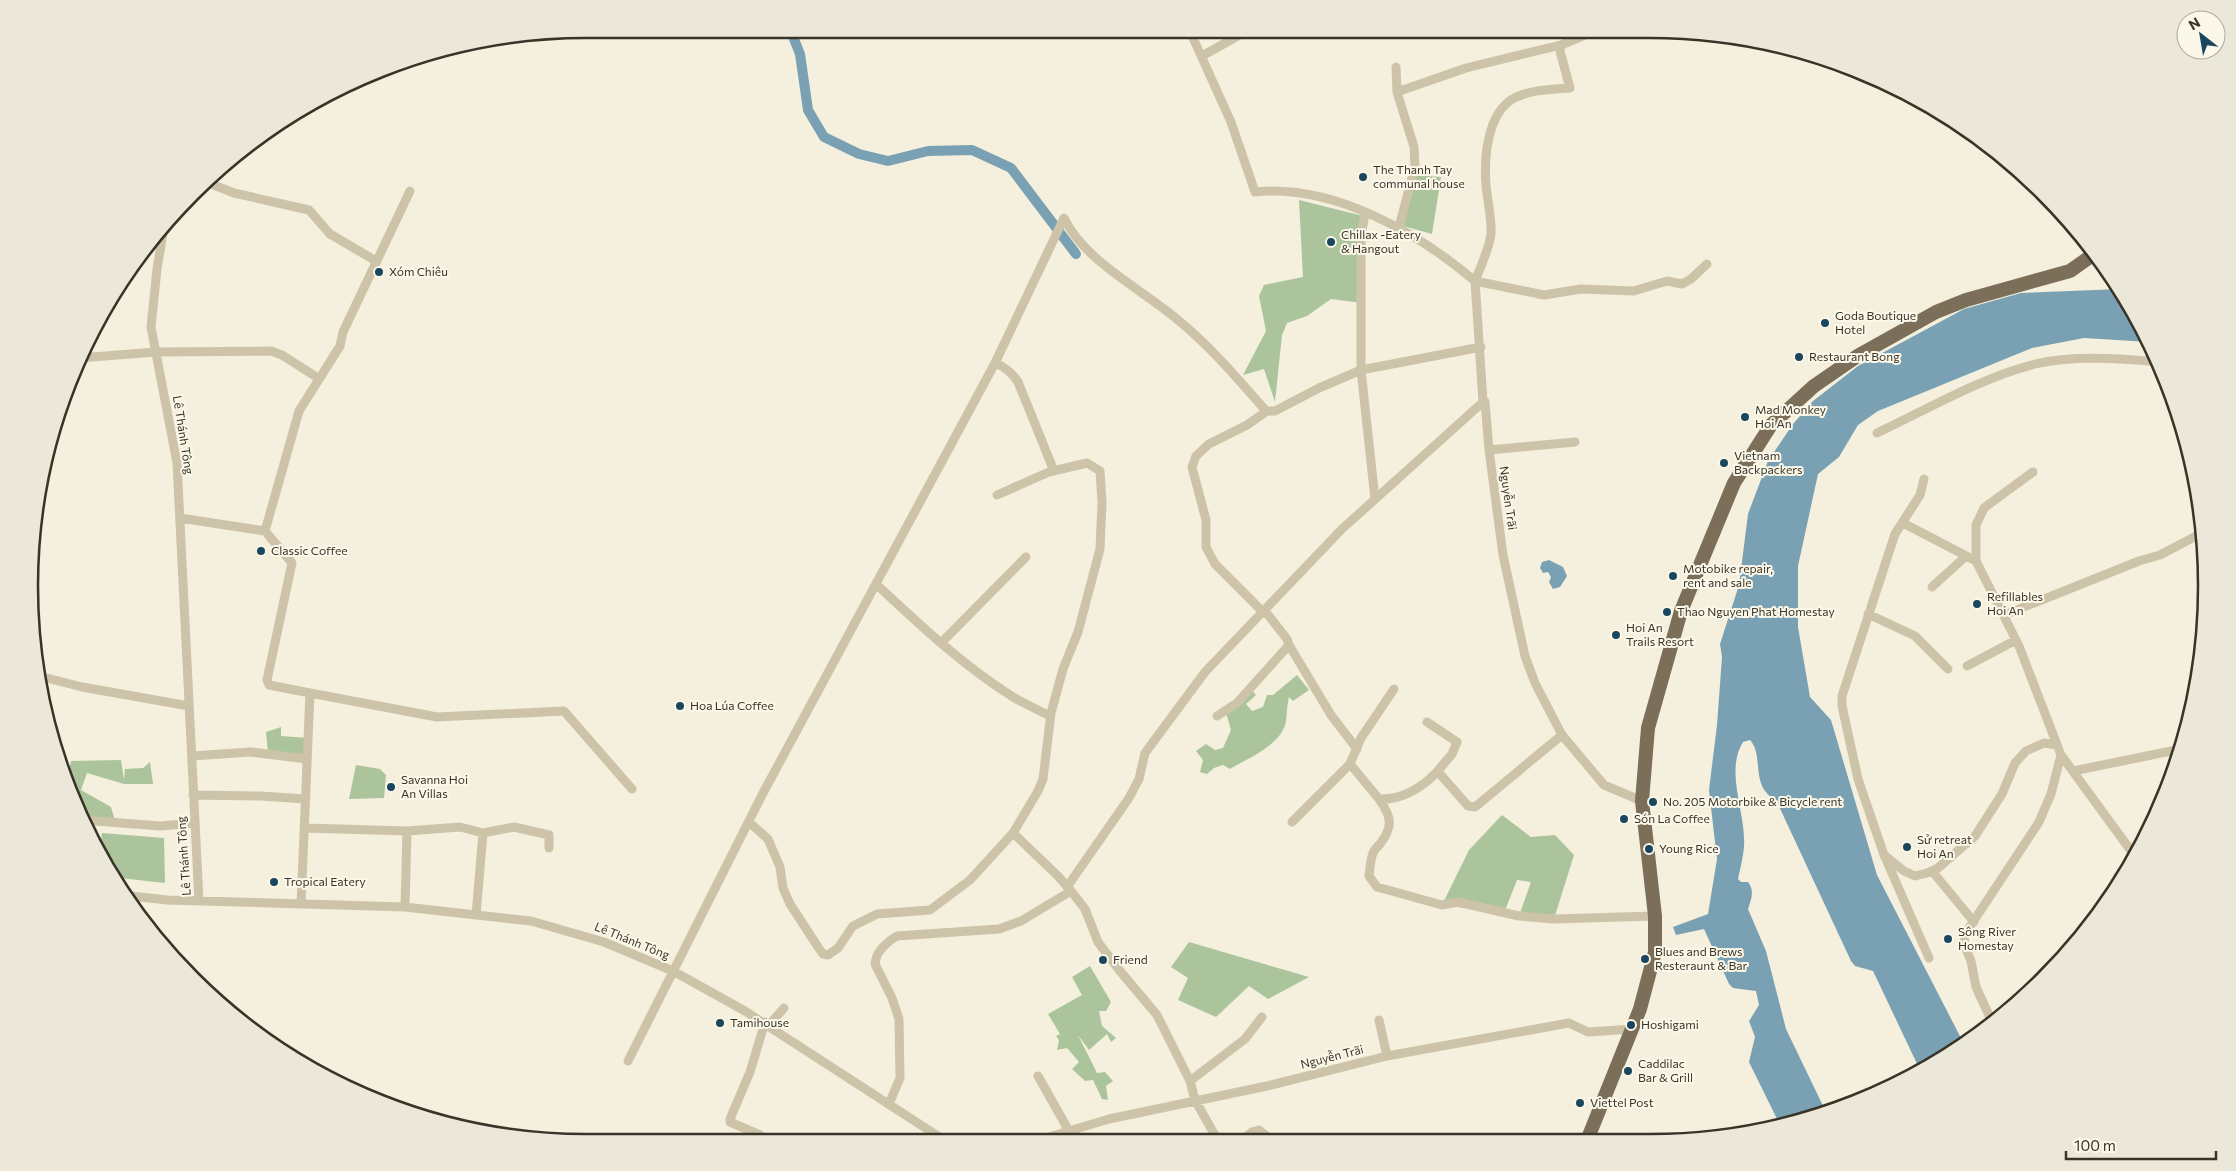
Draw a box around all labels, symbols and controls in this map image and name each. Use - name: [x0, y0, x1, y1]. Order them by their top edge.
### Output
- north arrow: [2176, 10, 2226, 60]
- text: N: [2185, 13, 2203, 33]
- place label: The Thanh Tay communal house: [1373, 162, 1465, 190]
- marker: The Thanh Tay communal house: [1357, 171, 1369, 183]
- place label: Chillax -Eatery & Hangout: [1341, 227, 1421, 255]
- marker: Chillax -Eatery & Hangout: [1325, 236, 1337, 248]
- place label: Xóm Chiêu: [389, 264, 448, 278]
- marker: Xóm Chiêu: [373, 266, 385, 278]
- place label: Goda Boutique Hotel: [1835, 308, 1916, 336]
- marker: Goda Boutique Hotel: [1819, 317, 1831, 329]
- place label: Restaurant Bong: [1809, 349, 1900, 363]
- marker: Restaurant Bong: [1793, 351, 1805, 363]
- street label: Lê Thánh Tông: [171, 394, 197, 476]
- place label: Mad Monkey Hoi An: [1755, 402, 1826, 430]
- marker: Mad Monkey Hoi An: [1739, 411, 1751, 423]
- place label: Vietnam Backpackers: [1734, 448, 1802, 476]
- marker: Vietnam Backpackers: [1718, 457, 1730, 469]
- street label: Nguyễn Trãi: [1498, 465, 1520, 531]
- place label: Classic Coffee: [271, 543, 348, 557]
- marker: Classic Coffee: [255, 545, 267, 557]
- place label: Motobike repair, rent and sale: [1683, 561, 1773, 589]
- marker: Motobike repair, rent and sale: [1667, 570, 1679, 582]
- place label: Refillables Hoi An: [1987, 589, 2043, 617]
- marker: Refillables Hoi An: [1971, 598, 1983, 610]
- place label: Thao Nguyen Phat Homestay: [1677, 604, 1835, 618]
- marker: Thao Nguyen Phat Homestay: [1661, 606, 1673, 618]
- place label: Hoi An Trails Resort: [1626, 620, 1694, 648]
- marker: Hoi An Trails Resort: [1610, 629, 1622, 641]
- place label: Hoa Lúa Coffee: [690, 698, 774, 712]
- marker: Hoa Lúa Coffee: [674, 700, 686, 712]
- place label: Savanna Hoi An Villas: [401, 772, 468, 800]
- marker: Savanna Hoi An Villas: [385, 781, 397, 793]
- place label: No. 205 Motorbike & Bicycle rent: [1663, 794, 1842, 808]
- marker: No. 205 Motorbike & Bicycle rent: [1647, 796, 1659, 808]
- place label: Són La Coffee: [1634, 811, 1710, 825]
- marker: Són La Coffee: [1618, 813, 1630, 825]
- street label: Lê Thánh Tông: [173, 815, 193, 896]
- place label: Sử retreat Hoi An: [1917, 832, 1972, 860]
- place label: Young Rice: [1659, 841, 1719, 855]
- marker: Sử retreat Hoi An: [1901, 841, 1913, 853]
- marker: Young Rice: [1643, 843, 1655, 855]
- place label: Tropical Eatery: [284, 874, 366, 888]
- marker: Tropical Eatery: [268, 876, 280, 888]
- street label: Lê Thánh Tông: [593, 919, 672, 962]
- place label: Sông River Homestay: [1958, 924, 2016, 952]
- marker: Sông River Homestay: [1942, 933, 1954, 945]
- place label: Blues and Brews Resteraunt & Bar: [1655, 944, 1747, 972]
- place label: Friend: [1113, 952, 1148, 966]
- marker: Blues and Brews Resteraunt & Bar: [1639, 953, 1651, 965]
- marker: Friend: [1097, 954, 1109, 966]
- place label: Tamihouse: [730, 1015, 789, 1029]
- marker: Tamihouse: [714, 1017, 726, 1029]
- place label: Hoshigami: [1641, 1017, 1699, 1031]
- marker: Hoshigami: [1625, 1019, 1637, 1031]
- street label: Nguyễn Trãi: [1299, 1041, 1365, 1071]
- place label: Caddilac Bar & Grill: [1638, 1056, 1693, 1084]
- marker: Caddilac Bar & Grill: [1622, 1065, 1634, 1077]
- place label: Viettel Post: [1590, 1095, 1654, 1109]
- marker: Viettel Post: [1574, 1097, 1586, 1109]
- scale bar: [2066, 1128, 2216, 1160]
- text: 100 m: [2074, 1136, 2116, 1154]

